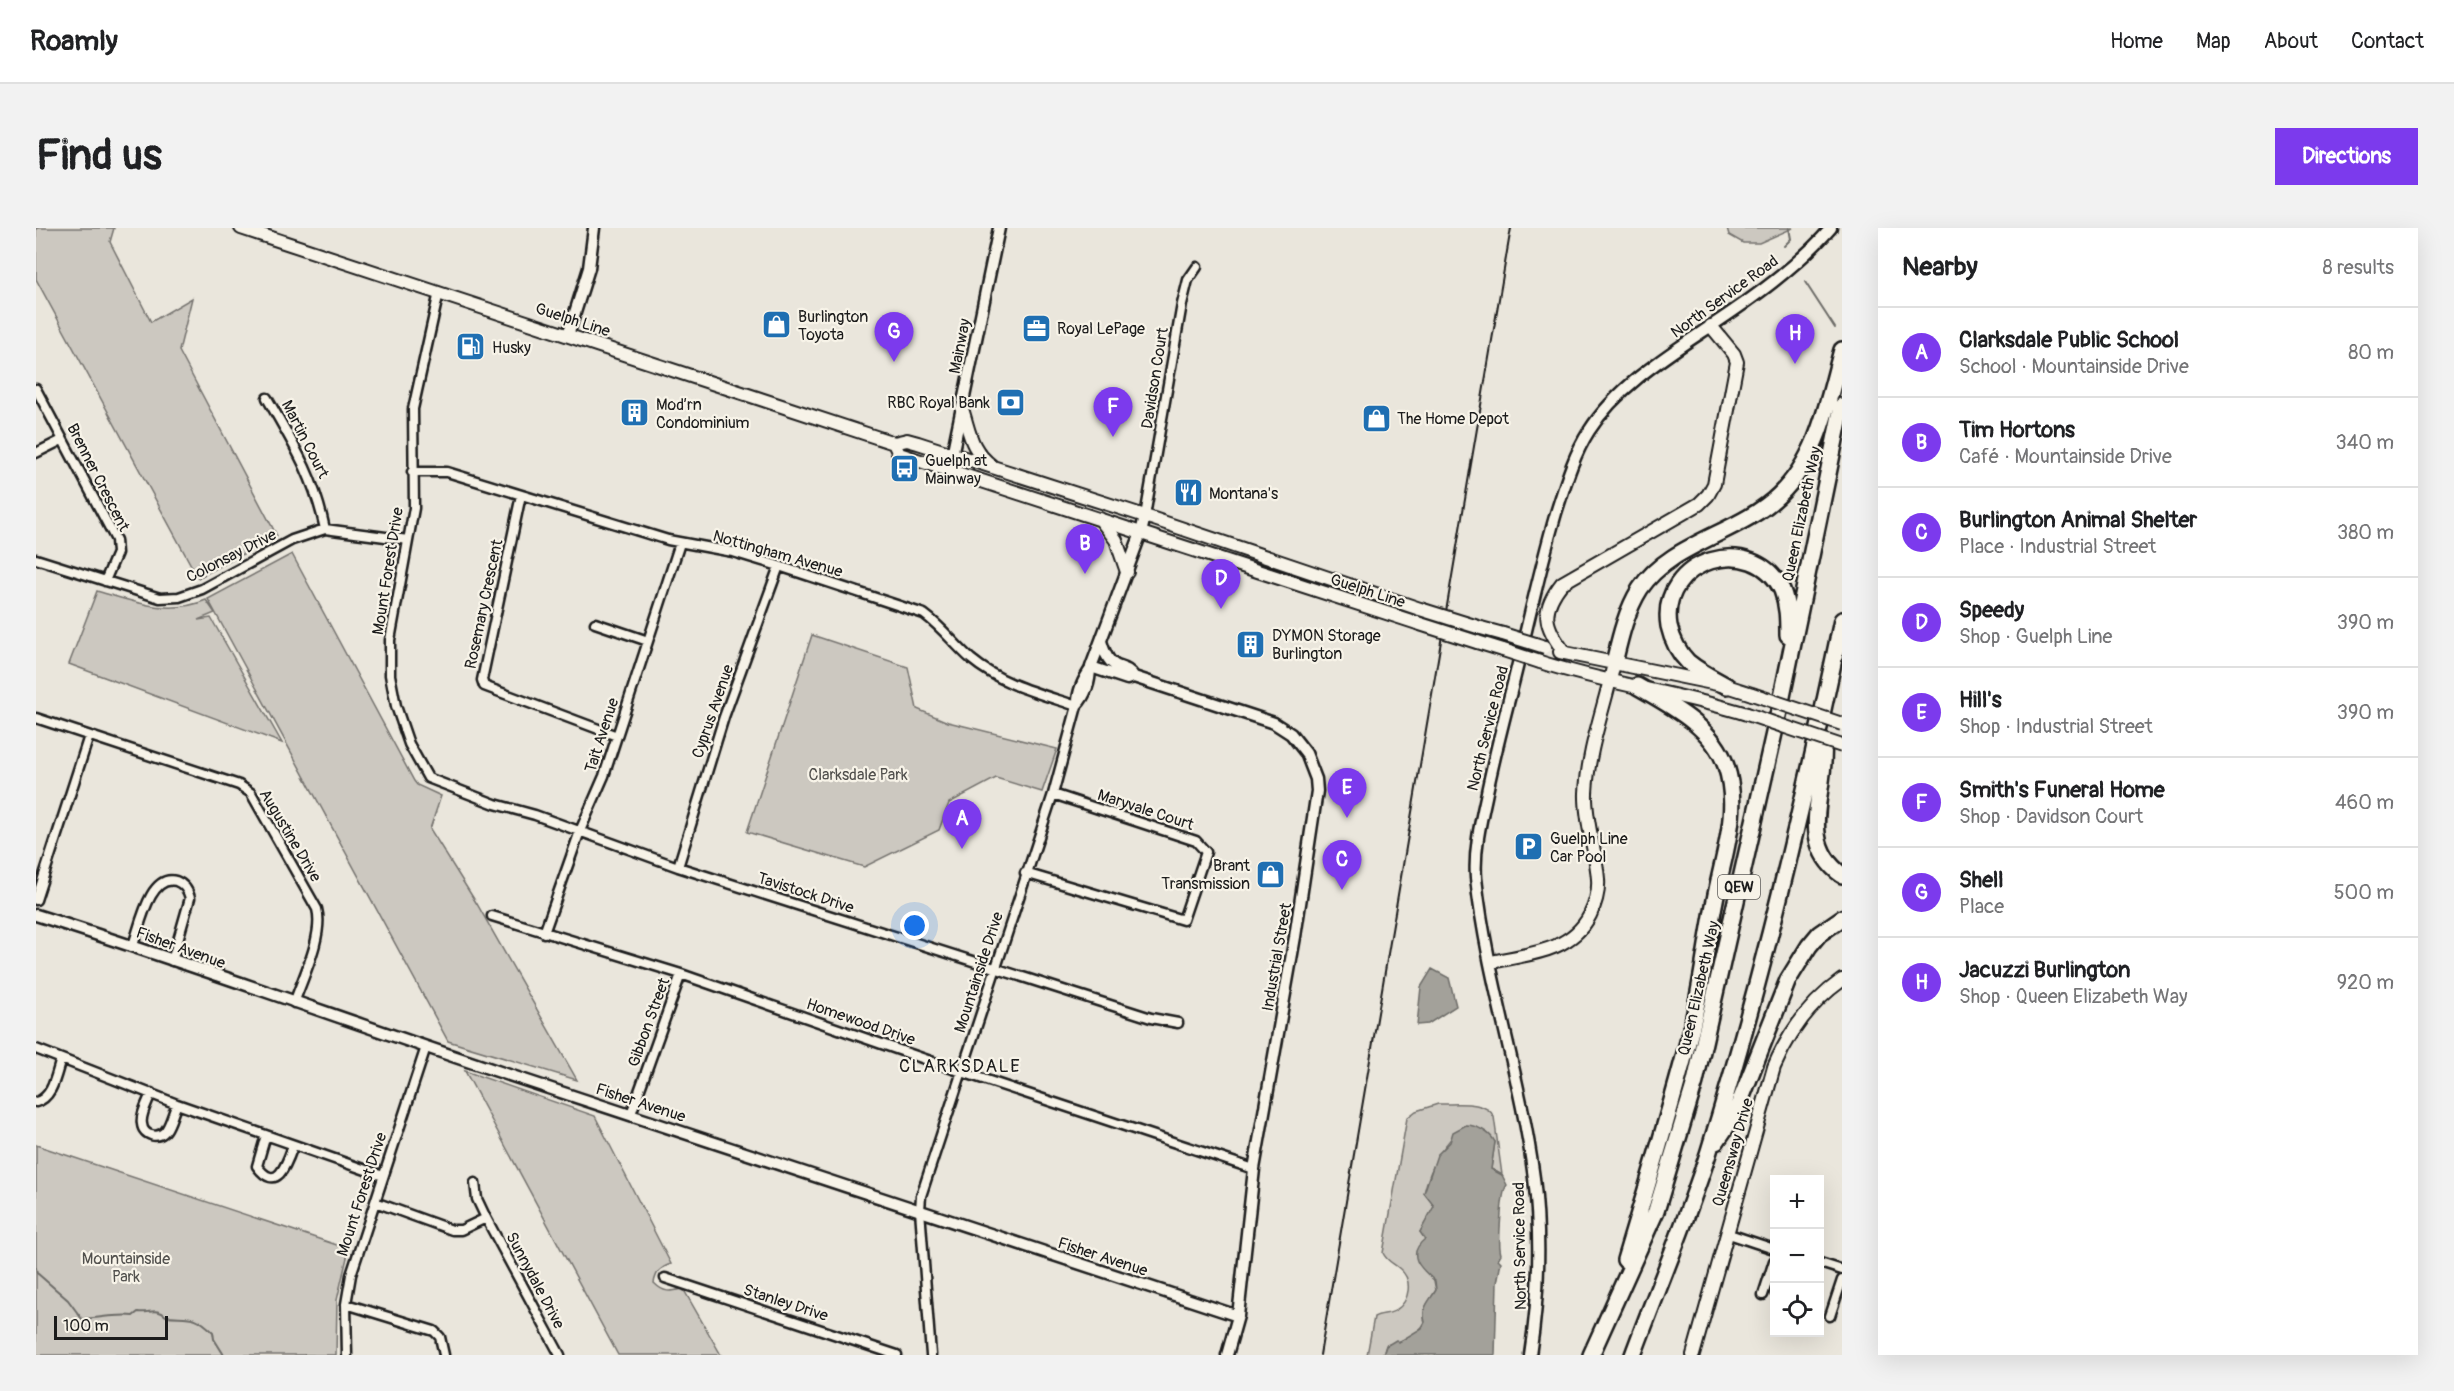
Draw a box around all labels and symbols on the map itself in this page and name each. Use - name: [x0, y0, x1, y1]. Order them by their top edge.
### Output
- street label: North Service Road: [1667, 251, 1782, 343]
- street label: Guelph Line: [533, 298, 613, 341]
- place label: Burlington Toyota: [798, 307, 868, 345]
- shop icon: Burlington Toyota: [761, 309, 793, 341]
- pin: G: [874, 312, 914, 362]
- office icon: Royal LePage: [1020, 312, 1052, 344]
- pin: H: [1776, 314, 1814, 364]
- street label: Mainway: [945, 317, 975, 375]
- place label: Royal LePage: [1057, 319, 1145, 339]
- street label: Davidson Court: [1137, 326, 1173, 430]
- fuel station icon: Husky: [455, 331, 487, 363]
- place label: Husky: [492, 338, 531, 358]
- bank icon: RBC Royal Bank: [995, 386, 1027, 418]
- pin: F: [1094, 388, 1132, 437]
- place label: RBC Royal Bank: [887, 393, 990, 413]
- place label: Mod’rn Condominium: [656, 395, 750, 433]
- street label: Martin Court: [277, 397, 334, 482]
- building icon: Mod’rn Condominium: [619, 397, 651, 429]
- shop icon: The Home Depot: [1360, 402, 1392, 434]
- place label: The Home Depot: [1397, 409, 1510, 429]
- street label: Brenner Crescent: [62, 420, 134, 535]
- street label: Queen Elizabeth Way: [1778, 445, 1826, 584]
- place label: Guelph at Mainway: [925, 451, 988, 489]
- bus stop icon: Guelph at Mainway: [888, 453, 920, 485]
- restaurant icon: Montana's: [1172, 477, 1204, 509]
- place label: Montana's: [1209, 484, 1278, 504]
- street label: Mount Forest Drive: [368, 506, 408, 636]
- pin: B: [1066, 524, 1104, 574]
- street label: Colonsay Drive: [183, 525, 280, 587]
- street label: Nottingham Avenue: [711, 526, 845, 582]
- street label: Rosemary Crescent: [461, 537, 508, 671]
- pin: D: [1202, 560, 1240, 609]
- street label: Guelph Line: [1328, 569, 1408, 612]
- place label: DYMON Storage Burlington: [1272, 626, 1381, 664]
- building icon: DYMON Storage Burlington: [1235, 628, 1267, 660]
- street label: Cyprus Avenue: [688, 662, 738, 761]
- street label: North Service Road: [1463, 664, 1513, 793]
- street label: Tait Avenue: [580, 695, 623, 775]
- park label: Clarksdale Park: [808, 765, 908, 785]
- pin: E: [1328, 768, 1366, 818]
- street label: Augustine Drive: [255, 785, 326, 886]
- street label: Maryvale Court: [1095, 785, 1197, 835]
- pin: A: [942, 800, 982, 849]
- place label: Guelph Line Car Pool: [1550, 829, 1628, 867]
- parking icon: Guelph Line Car Pool: [1513, 831, 1545, 863]
- pin: C: [1322, 840, 1362, 890]
- place label: Brant Transmission: [1161, 856, 1251, 894]
- shop icon: Brant Transmission: [1255, 858, 1287, 890]
- street label: Tavistock Drive: [755, 868, 856, 918]
- road number: QEW: [1718, 875, 1760, 899]
- street label: Industrial Street: [1258, 901, 1296, 1013]
- street label: Mountainside Drive: [950, 909, 1008, 1035]
- your location: [900, 911, 929, 940]
- street label: Queen Elizabeth Way: [1674, 919, 1724, 1058]
- street label: Fisher Avenue: [133, 923, 228, 973]
- street label: Gibbon Street: [624, 974, 675, 1070]
- street label: Homewood Drive: [804, 994, 918, 1050]
- district label: CLARKSDALE: [899, 1055, 1021, 1078]
- street label: Fisher Avenue: [593, 1079, 688, 1127]
- street label: Queensway Drive: [1708, 1096, 1758, 1209]
- street label: Mount Forest Drive: [333, 1130, 391, 1259]
- street label: North Service Road: [1509, 1182, 1531, 1310]
- street label: Sunnydale Drive: [501, 1229, 569, 1332]
- street label: Fisher Avenue: [1055, 1233, 1150, 1281]
- park label: Mountainside Park: [82, 1249, 170, 1287]
- street label: Stanley Drive: [741, 1280, 831, 1326]
- scale bar: [54, 1313, 168, 1340]

